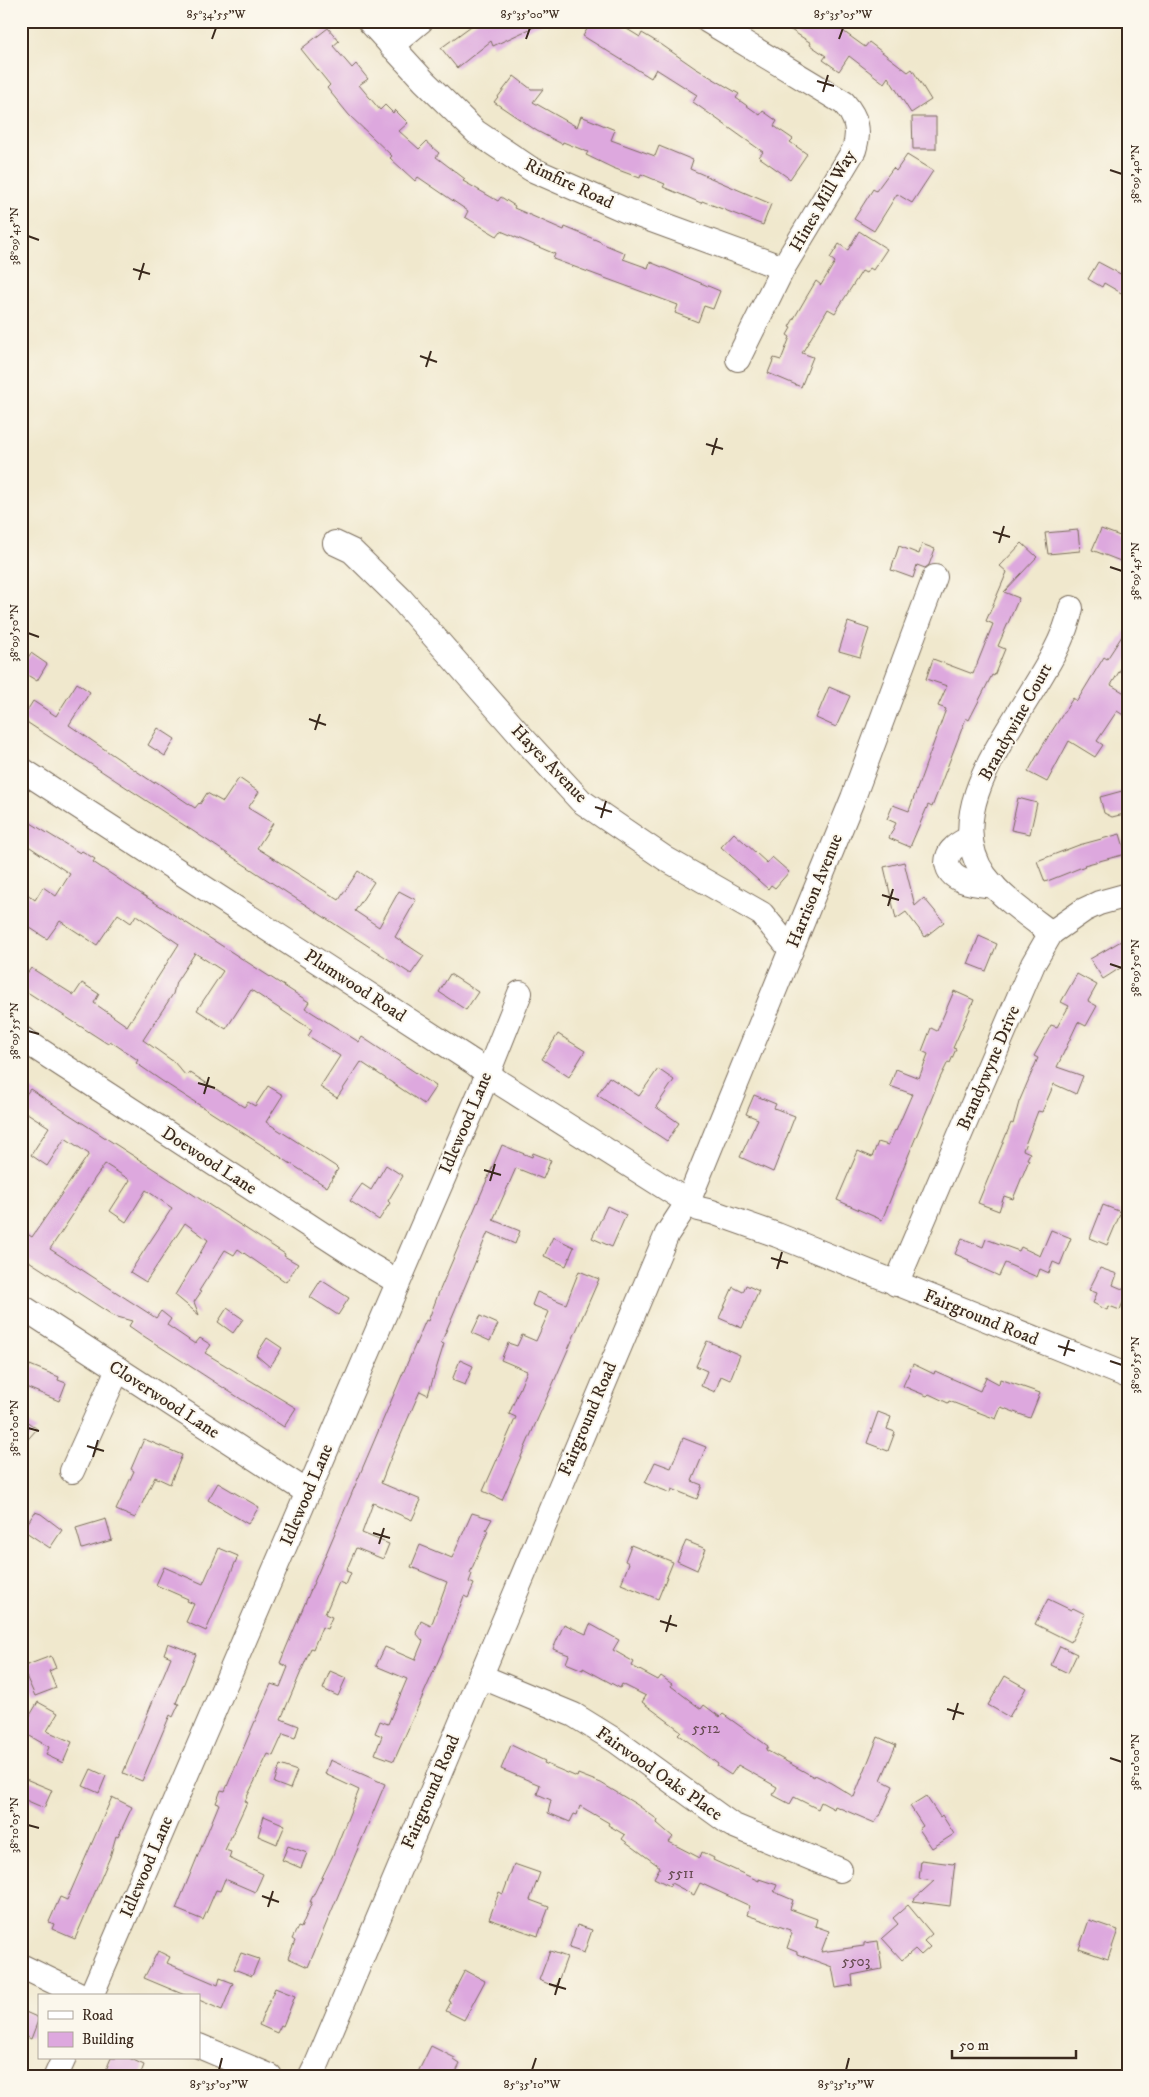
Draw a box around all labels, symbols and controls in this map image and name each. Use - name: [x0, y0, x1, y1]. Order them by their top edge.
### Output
- text: 85°34'55"W: [186, 7, 247, 22]
- text: 85°35'00"W: [500, 7, 561, 22]
- text: 85°35'05"W: [814, 7, 873, 22]
- text: 38°09'40"N: [1128, 144, 1143, 204]
- street label: Hines Mill Way: [785, 146, 861, 256]
- street label: Rimfire Road: [521, 154, 617, 214]
- text: 38°09'45"N: [7, 207, 22, 265]
- text: 38°09'45"N: [1128, 542, 1143, 600]
- text: 38°09'50"N: [7, 604, 22, 662]
- street label: Brandywine Court: [975, 659, 1057, 785]
- street label: Hayes Avenue: [506, 720, 592, 808]
- street label: Harrison Avenue: [782, 831, 848, 951]
- text: 38°09'50"N: [1128, 939, 1143, 997]
- street label: Plumwood Road: [300, 945, 410, 1027]
- text: 38°09'55"N: [7, 1002, 22, 1060]
- street label: Brandywyne Drive: [953, 1002, 1025, 1134]
- street label: Idlewood Lane: [435, 1069, 497, 1177]
- street label: Doewood Lane: [157, 1122, 261, 1200]
- street label: Fairground Road: [920, 1285, 1042, 1351]
- text: 38°09'55"N: [1128, 1336, 1143, 1394]
- street label: Cloverwood Lane: [105, 1356, 223, 1444]
- street label: Fairground Road: [554, 1359, 622, 1479]
- text: 38°10'00"N: [7, 1399, 22, 1456]
- street label: Idlewood Lane: [276, 1441, 338, 1549]
- house number: 5512: [692, 1719, 721, 1738]
- street label: Fairwood Oaks Place: [592, 1722, 726, 1826]
- street label: Fairground Road: [397, 1732, 465, 1852]
- text: 38°10'00"N: [1128, 1733, 1143, 1790]
- text: 38°10'05"N: [7, 1797, 22, 1853]
- street label: Idlewood Lane: [116, 1813, 178, 1921]
- house number: 5511: [668, 1864, 694, 1883]
- house number: 5503: [842, 1952, 870, 1971]
- legend: [38, 1994, 200, 2060]
- text: Road: [82, 2006, 114, 2025]
- scale bar: [952, 2027, 1075, 2059]
- text: Building: [82, 2030, 134, 2049]
- text: 50 m: [959, 2036, 989, 2055]
- text: 85°35'05"W: [190, 2077, 249, 2092]
- text: 85°35'10"W: [503, 2077, 562, 2092]
- text: 85°35'15"W: [818, 2077, 875, 2092]

